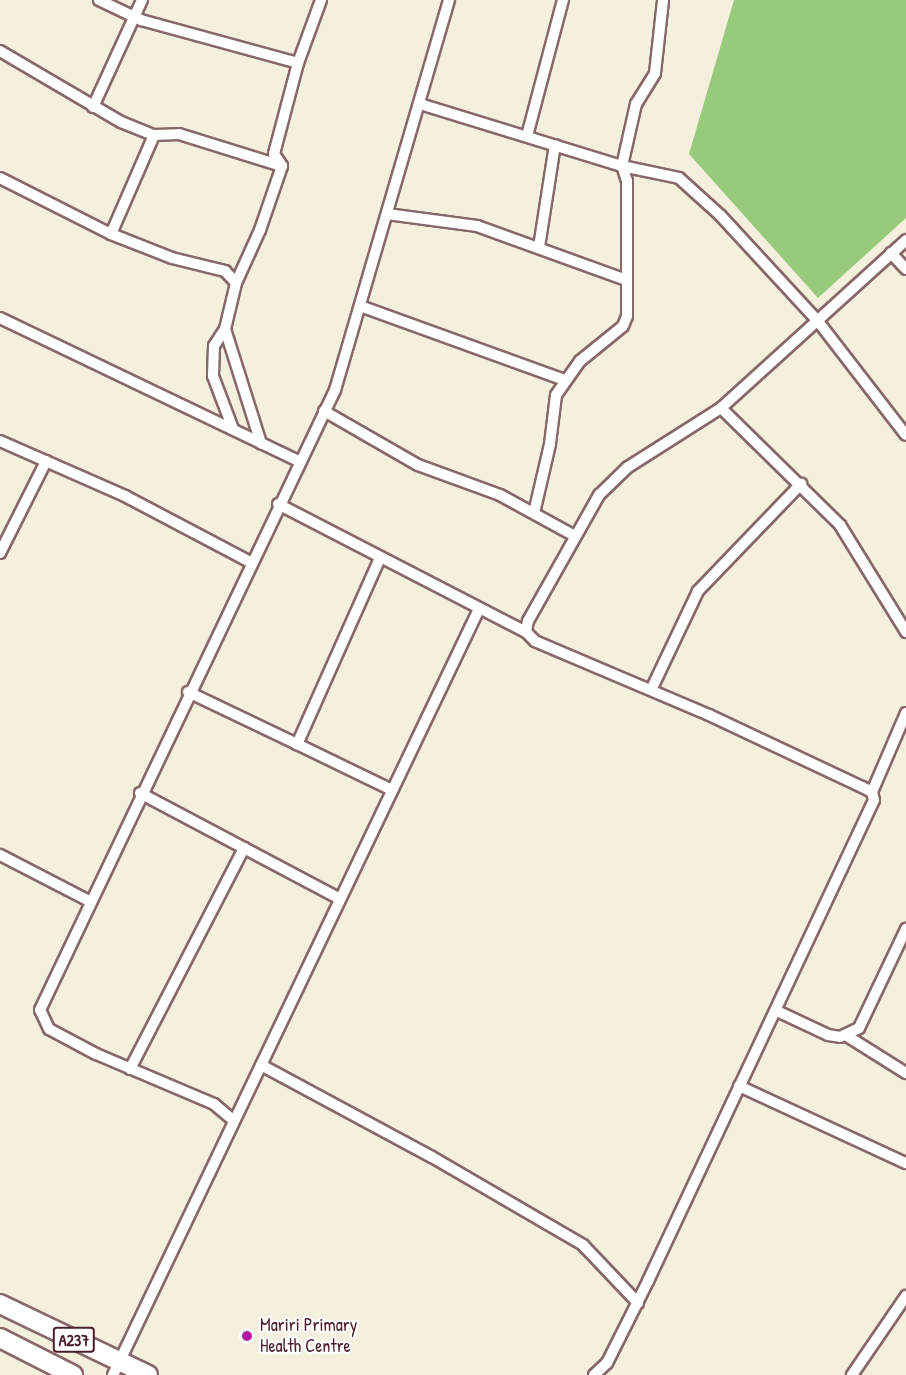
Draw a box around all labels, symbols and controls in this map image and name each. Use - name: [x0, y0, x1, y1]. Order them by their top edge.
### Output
- place label: Mariri Primary Health Centre: [260, 1315, 357, 1358]
- road number: A237: [52, 1327, 97, 1353]
- marker: Mariri Primary Health Centre: [238, 1327, 256, 1345]

